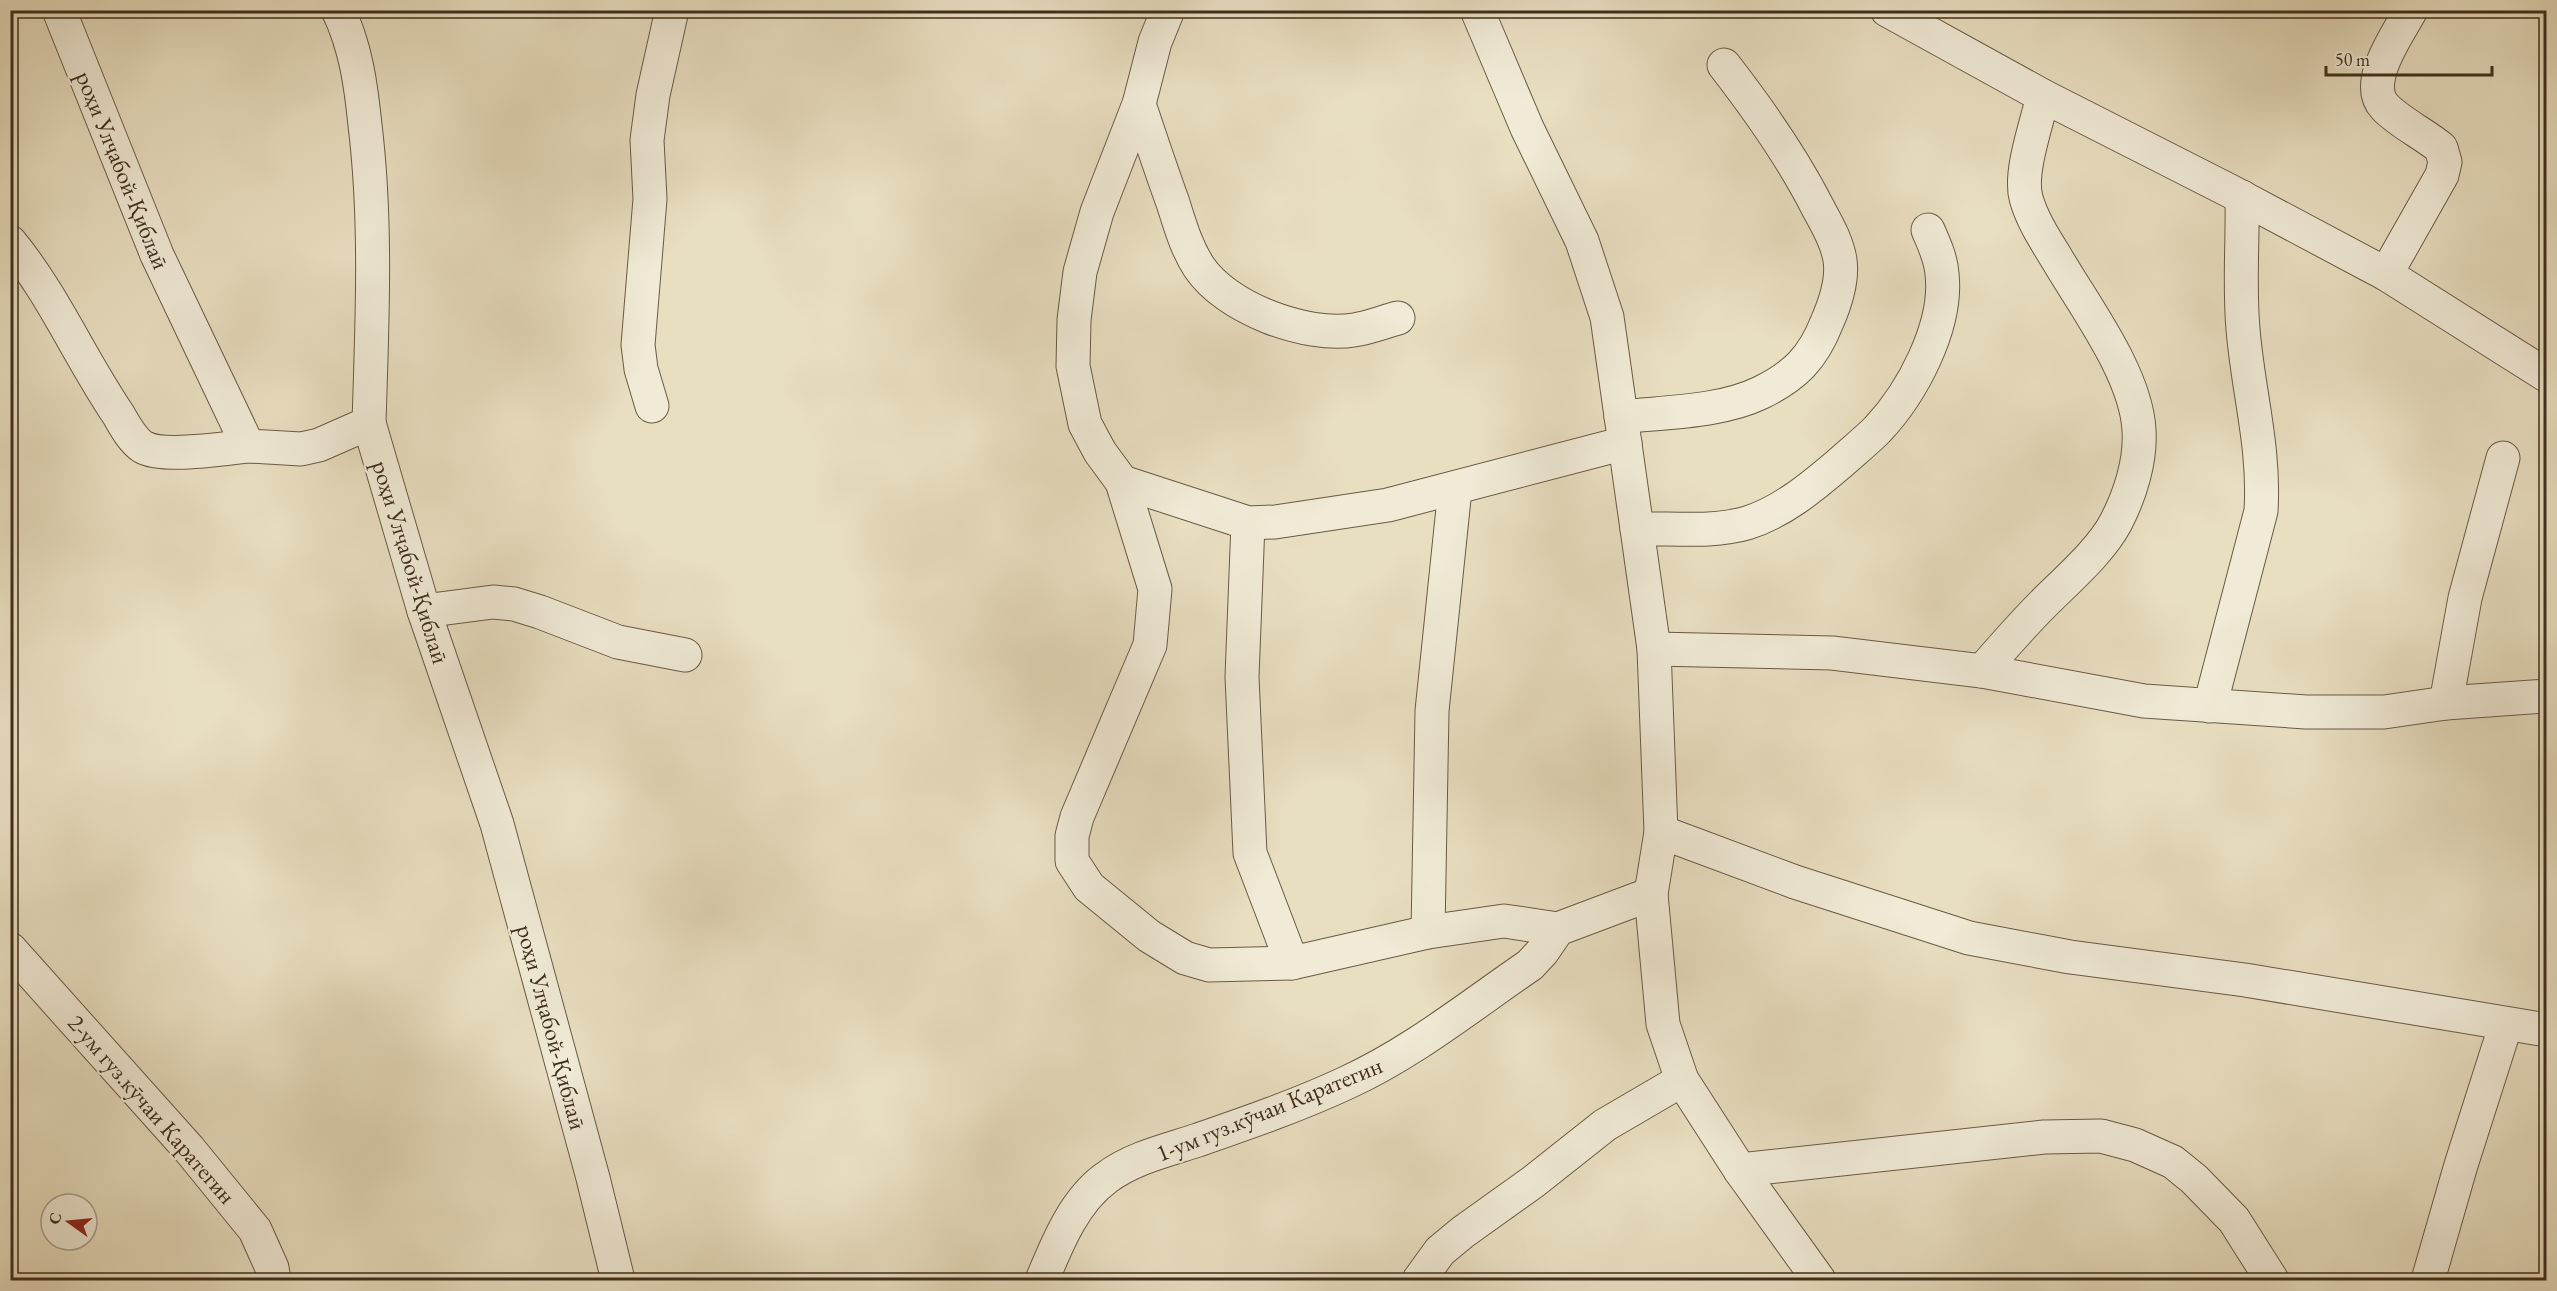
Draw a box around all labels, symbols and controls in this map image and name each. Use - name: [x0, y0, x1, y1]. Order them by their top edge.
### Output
- scale bar: [2326, 39, 2492, 77]
- text: 50 m: [2335, 48, 2370, 71]
- street label: роҳи Улҷабой-Қиблаӣ: [69, 66, 177, 274]
- street label: роҳи Улҷабой-Қиблаӣ: [365, 456, 457, 668]
- street label: роҳи Улҷабой-Қиблаӣ: [510, 921, 594, 1133]
- street label: 2-ум гуз.кӯчаи Каратегин: [61, 1008, 243, 1210]
- street label: 1-ум гуз.кӯчаи Каратегин: [1151, 1049, 1387, 1169]
- north arrow: [39, 1192, 99, 1252]
- text: С: [43, 1210, 67, 1226]

